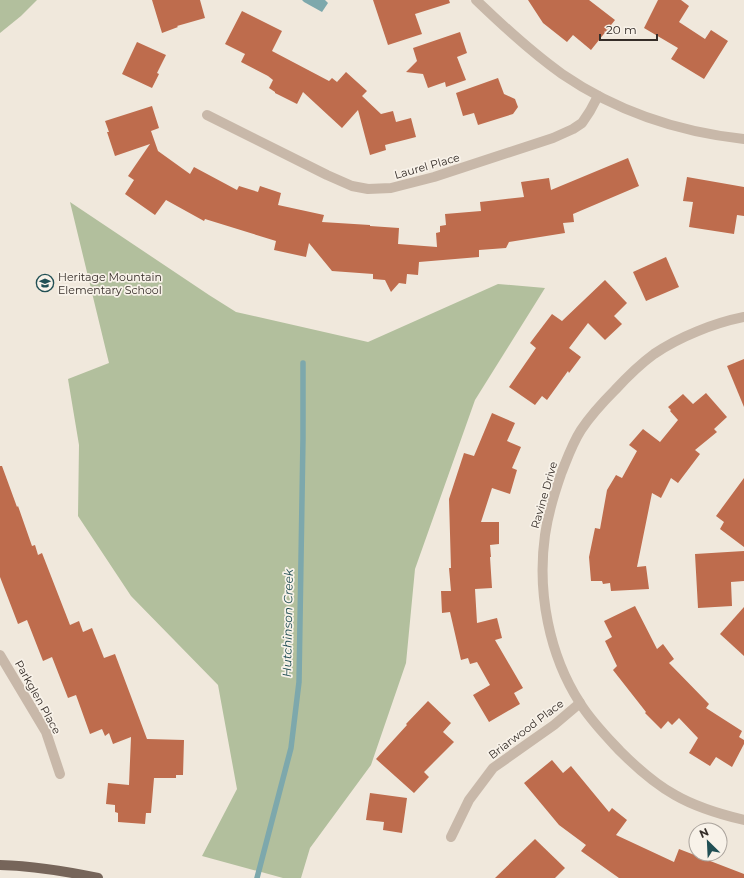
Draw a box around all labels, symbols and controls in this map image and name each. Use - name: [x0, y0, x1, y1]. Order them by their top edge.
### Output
- scale bar: [600, 16, 657, 42]
- text: 20 m: [606, 22, 637, 37]
- street label: Laurel Place: [393, 150, 462, 182]
- place label: Heritage Mountain Elementary School: [58, 270, 162, 297]
- school or university icon: Heritage Mountain Elementary School: [35, 273, 55, 293]
- street label: Ravine Drive: [528, 460, 560, 530]
- water label: Hutchinson Creek: [279, 568, 296, 677]
- street label: Parkglen Place: [12, 658, 64, 737]
- street label: Briarwood Place: [486, 696, 567, 762]
- north arrow: [688, 822, 728, 862]
- text: N: [697, 825, 711, 841]

